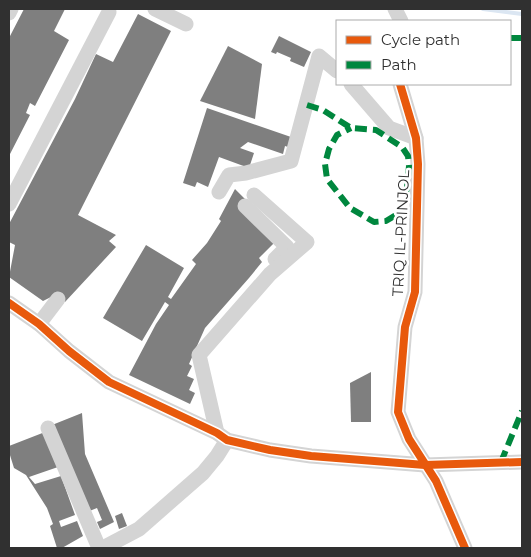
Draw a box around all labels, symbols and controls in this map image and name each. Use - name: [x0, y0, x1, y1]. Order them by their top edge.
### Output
- legend: [336, 20, 511, 85]
- text: Cycle path: [381, 30, 460, 49]
- text: Path: [381, 55, 417, 74]
- street label: TRIQ IL-PRINJOL: [388, 169, 413, 297]

